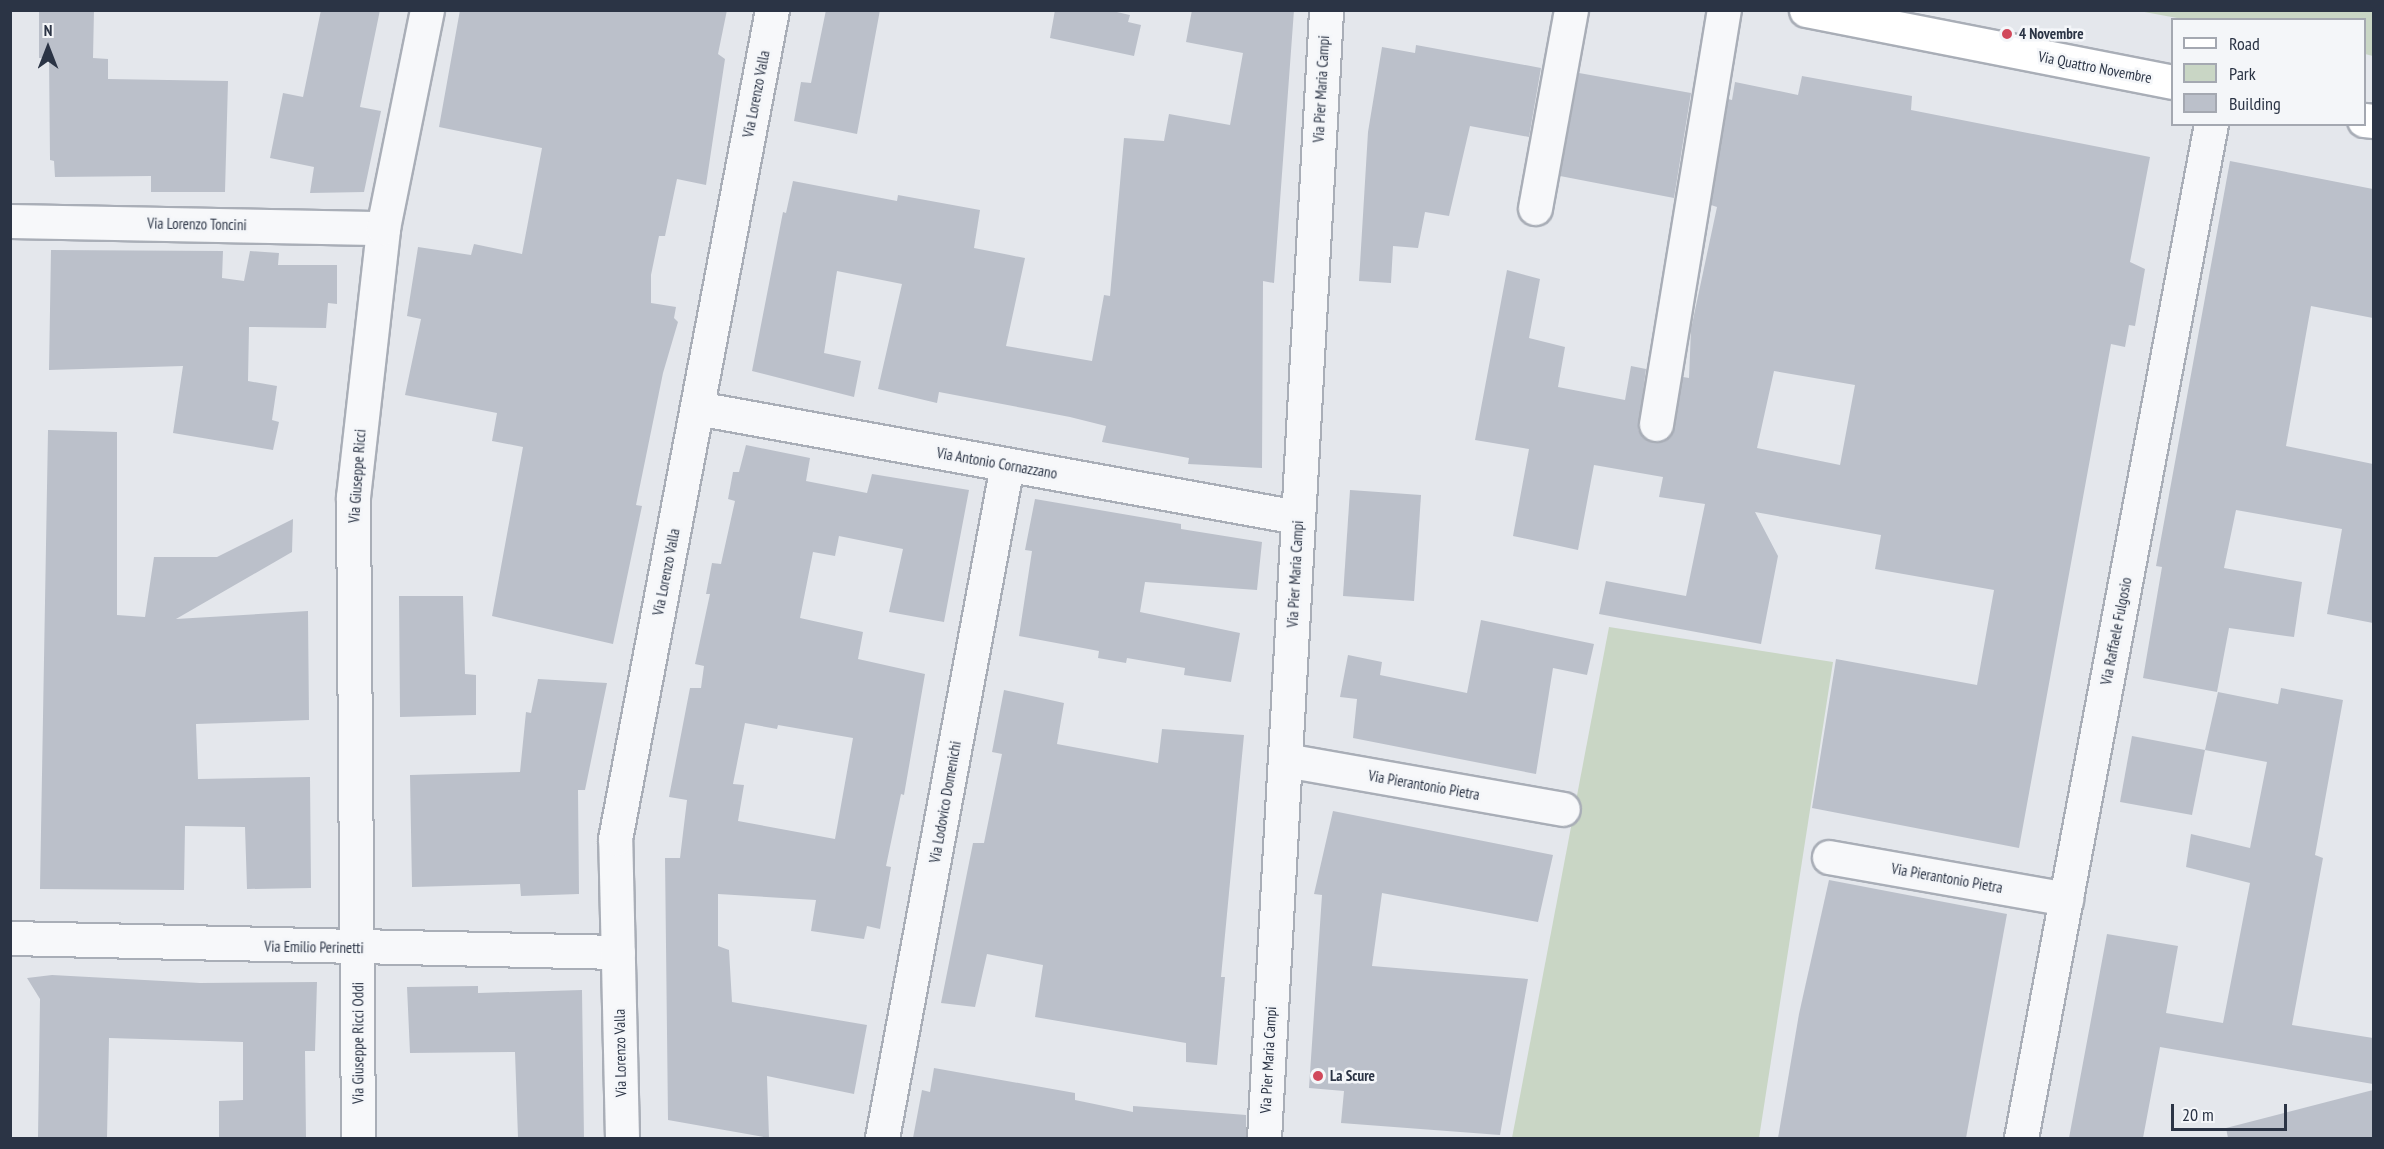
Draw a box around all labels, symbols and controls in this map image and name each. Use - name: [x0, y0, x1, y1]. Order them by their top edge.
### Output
- north arrow: [18, 18, 78, 78]
- legend: [2171, 18, 2366, 126]
- text: N: [44, 20, 52, 40]
- place label: 4 Novembre: [2019, 25, 2084, 43]
- marker: 4 Novembre: [2000, 27, 2014, 41]
- text: Road: [2229, 32, 2260, 55]
- street label: Via Pier Maria Campi: [1309, 35, 1333, 143]
- street label: Via Quattro Novembre: [2037, 47, 2153, 87]
- street label: Via Lorenzo Valla: [739, 49, 773, 139]
- text: Park: [2229, 62, 2256, 85]
- text: Building: [2229, 92, 2281, 115]
- street label: Via Lorenzo Toncini: [147, 214, 247, 234]
- street label: Via Giuseppe Ricci: [345, 428, 369, 524]
- street label: Via Antonio Cornazzano: [935, 443, 1059, 483]
- street label: Via Pier Maria Campi: [1283, 520, 1307, 628]
- street label: Via Lorenzo Valla: [649, 527, 683, 617]
- street label: Via Raffaele Fulgosio: [2097, 576, 2135, 686]
- street label: Via Lodovico Domenichi: [925, 740, 965, 864]
- street label: Via Pierantonio Pietra: [1367, 766, 1481, 804]
- street label: Via Pierantonio Pietra: [1890, 859, 2004, 897]
- street label: Via Emilio Perinetti: [264, 937, 364, 957]
- street label: Via Giuseppe Ricci Oddi: [349, 982, 367, 1104]
- street label: Via Pier Maria Campi: [1256, 1006, 1280, 1114]
- street label: Via Lorenzo Valla: [610, 1009, 630, 1097]
- place label: La Scure: [1330, 1067, 1375, 1085]
- marker: La Scure: [1311, 1069, 1325, 1083]
- scale bar: [2174, 1092, 2290, 1130]
- text: 20 m: [2182, 1103, 2214, 1126]

